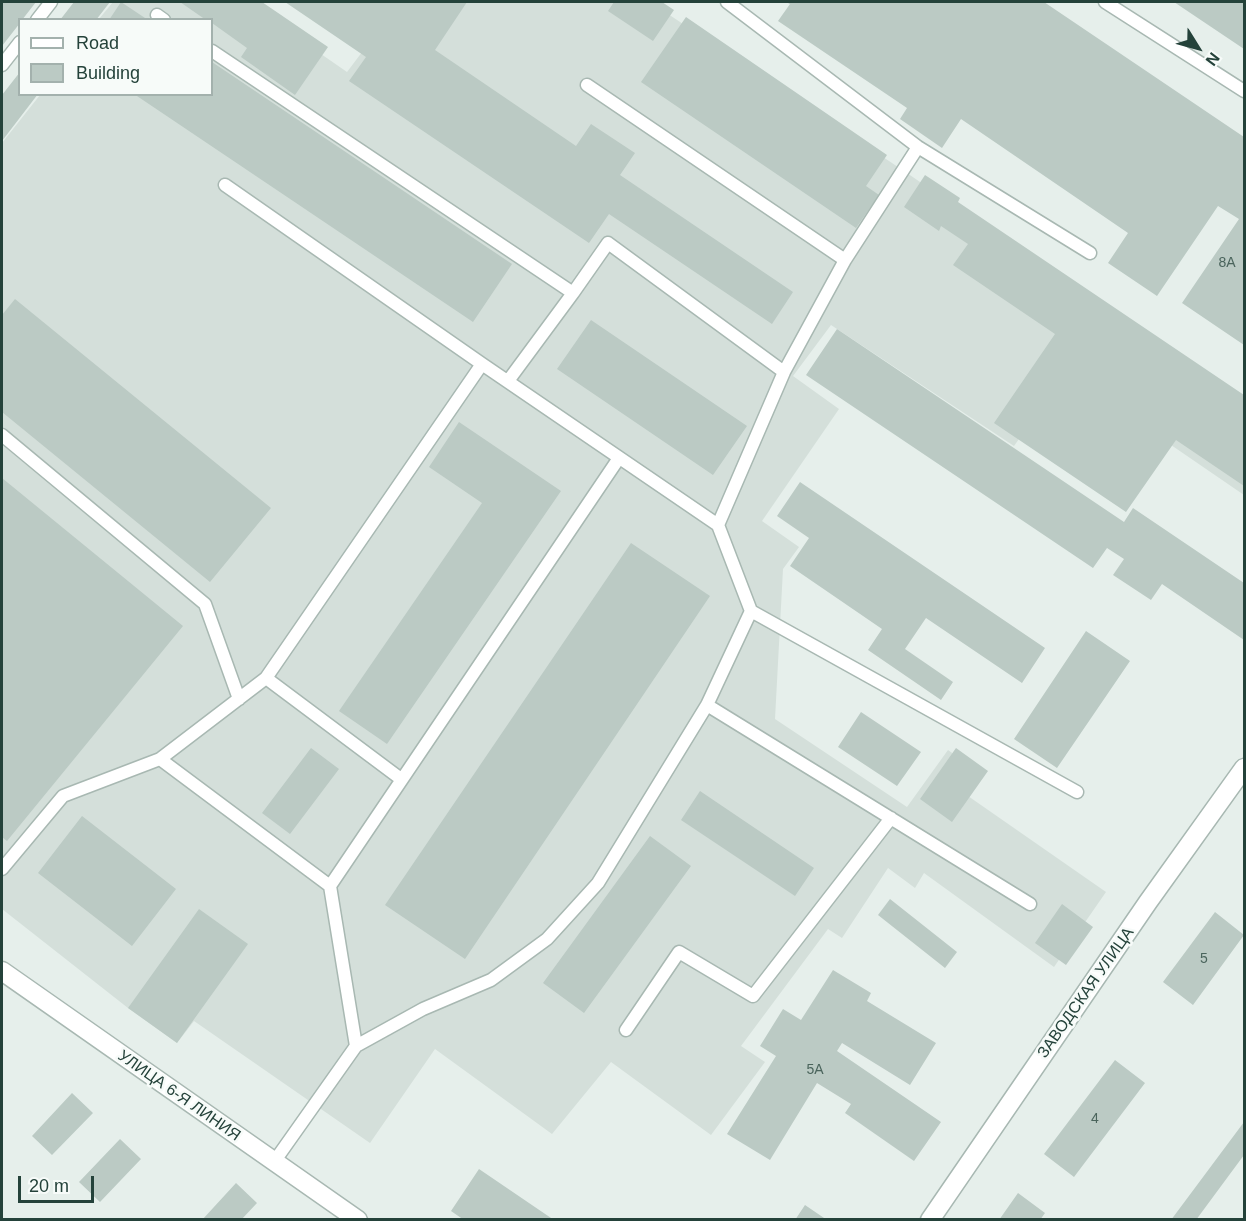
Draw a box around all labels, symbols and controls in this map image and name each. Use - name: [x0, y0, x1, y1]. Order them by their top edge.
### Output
- legend: [18, 18, 213, 96]
- north arrow: [1168, 18, 1228, 78]
- text: Road: [76, 33, 119, 53]
- text: N: [1203, 49, 1223, 69]
- text: Building: [76, 63, 140, 83]
- house number: 8А: [1218, 255, 1236, 271]
- street label: ЗАВОДСКАЯ УЛИЦА: [1034, 924, 1138, 1062]
- house number: 5: [1200, 951, 1208, 967]
- street label: УЛИЦА 6-Я ЛИНИЯ: [114, 1046, 244, 1146]
- house number: 5А: [806, 1062, 824, 1078]
- house number: 4: [1091, 1111, 1099, 1127]
- scale bar: [21, 1164, 98, 1202]
- text: 20 m: [29, 1176, 69, 1196]

